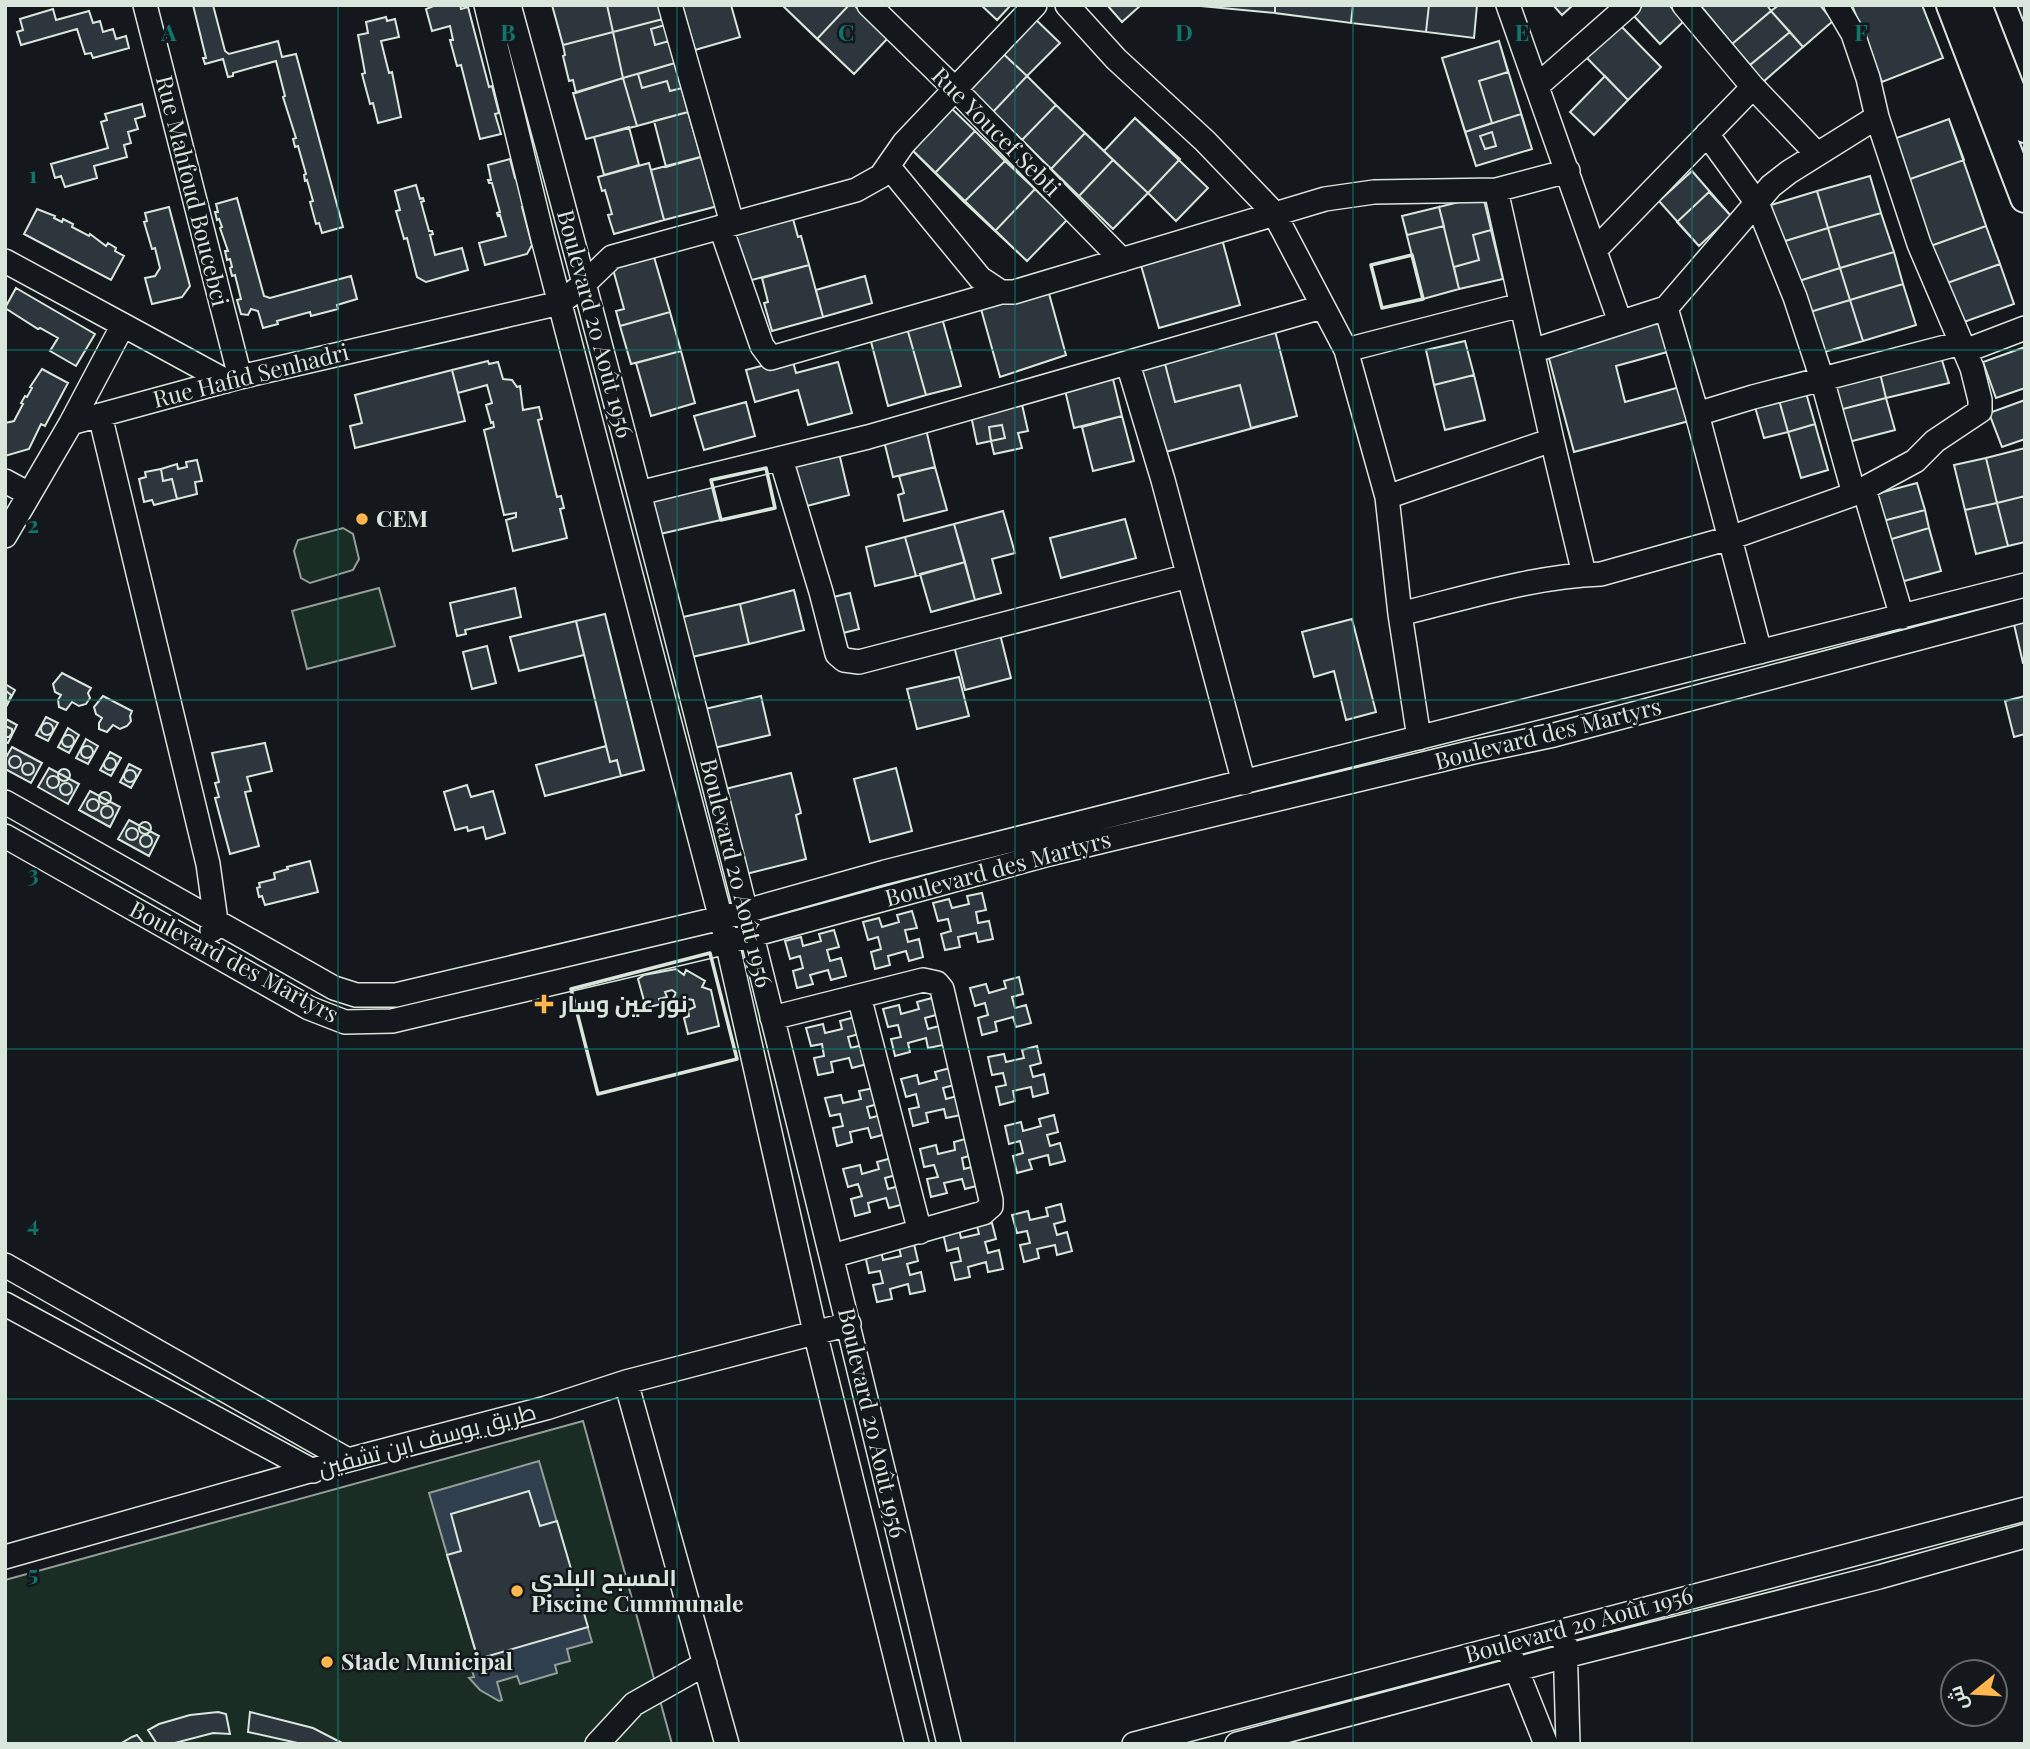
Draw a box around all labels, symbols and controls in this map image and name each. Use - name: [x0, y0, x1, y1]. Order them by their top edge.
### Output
- text: A: [160, 16, 177, 47]
- text: B: [500, 16, 516, 47]
- text: C: [838, 16, 854, 47]
- text: D: [1175, 16, 1193, 47]
- text: E: [1515, 16, 1529, 47]
- text: F: [1854, 16, 1868, 47]
- street label: Rue Youcef Sebti: [926, 60, 1069, 203]
- street label: Rue Mahfoud Boucebci: [150, 72, 237, 310]
- text: 1: [29, 158, 38, 189]
- street label: Boulevard 20 Août 1956: [551, 206, 642, 441]
- street label: Rue Hafid Senhadri: [149, 335, 352, 414]
- place label: CEM: [376, 502, 428, 533]
- text: 2: [27, 508, 39, 539]
- marker: CEM: [354, 511, 370, 527]
- street label: Boulevard des Martyrs: [1431, 689, 1664, 776]
- street label: Boulevard 20 Août 1956: [694, 755, 781, 990]
- street label: Boulevard des Martyrs: [881, 822, 1114, 913]
- text: 3: [27, 857, 39, 888]
- street label: Boulevard des Martyrs: [125, 892, 345, 1029]
- place label: نور عين وسار: [559, 987, 688, 1018]
- marker: نور عين وسار: [534, 994, 554, 1014]
- text: 4: [27, 1207, 39, 1238]
- street label: Boulevard 20 Août 1956: [832, 1305, 915, 1541]
- street label: طريق يوسف ابن تشفين: [314, 1395, 539, 1483]
- text: 5: [28, 1557, 38, 1588]
- place label: المسبح البلدي Piscine Cummunale: [531, 1561, 744, 1618]
- street label: Boulevard 20 Août 1956: [1461, 1578, 1696, 1669]
- marker: المسبح البلدي Piscine Cummunale: [509, 1583, 525, 1599]
- place label: Stade Municipal: [341, 1645, 513, 1676]
- marker: Stade Municipal: [319, 1654, 335, 1670]
- north arrow: [1939, 1658, 2009, 1728]
- text: ش: [1941, 1683, 1973, 1714]

